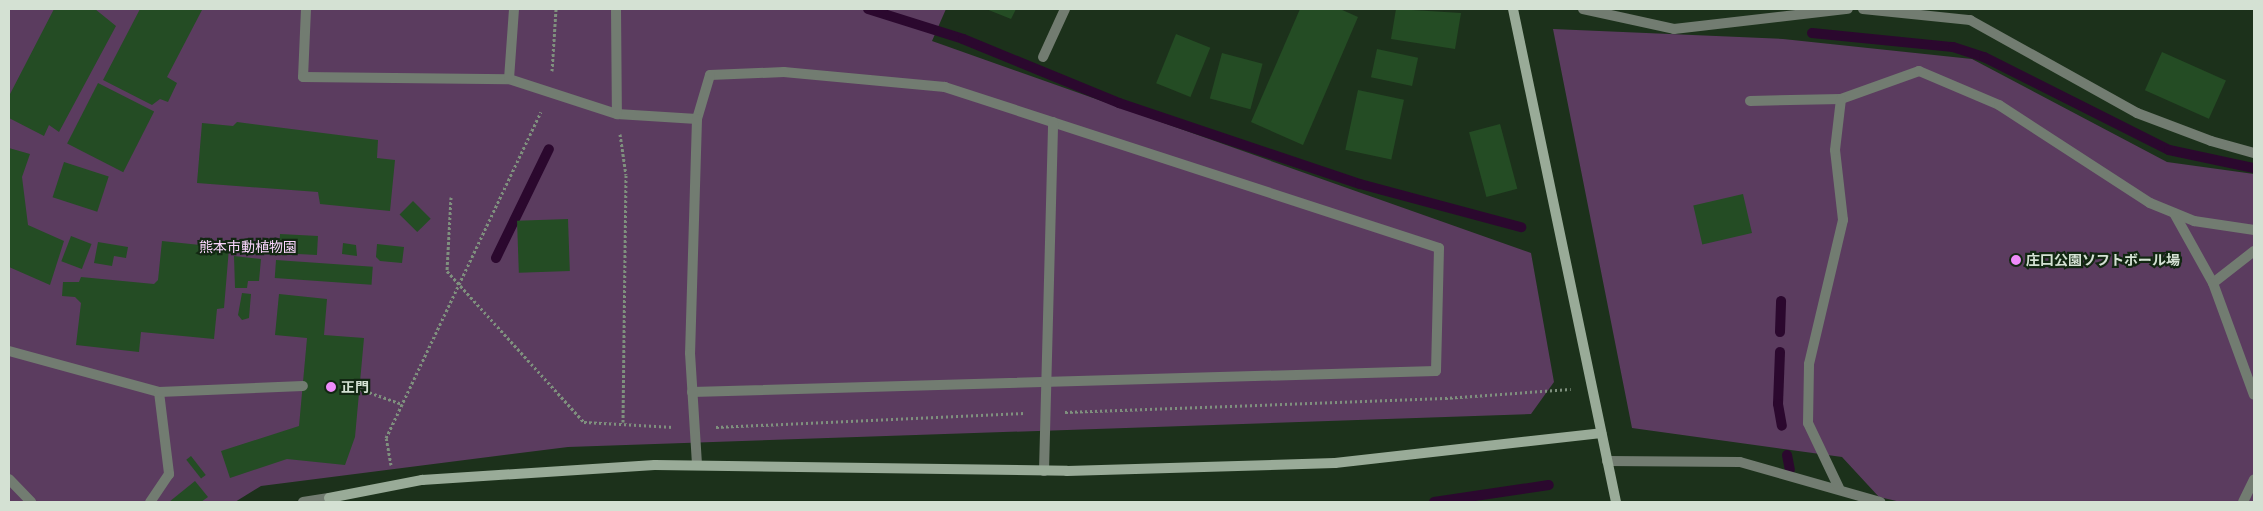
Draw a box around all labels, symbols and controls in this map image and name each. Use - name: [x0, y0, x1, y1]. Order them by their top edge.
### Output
- park label: 熊本市動植物園: [199, 239, 297, 255]
- place label: 庄口公園ソフトボール場: [2026, 252, 2180, 268]
- marker: 庄口公園ソフトボール場: [2010, 254, 2022, 266]
- place label: 正門: [341, 379, 369, 395]
- marker: 正門: [325, 381, 337, 393]

